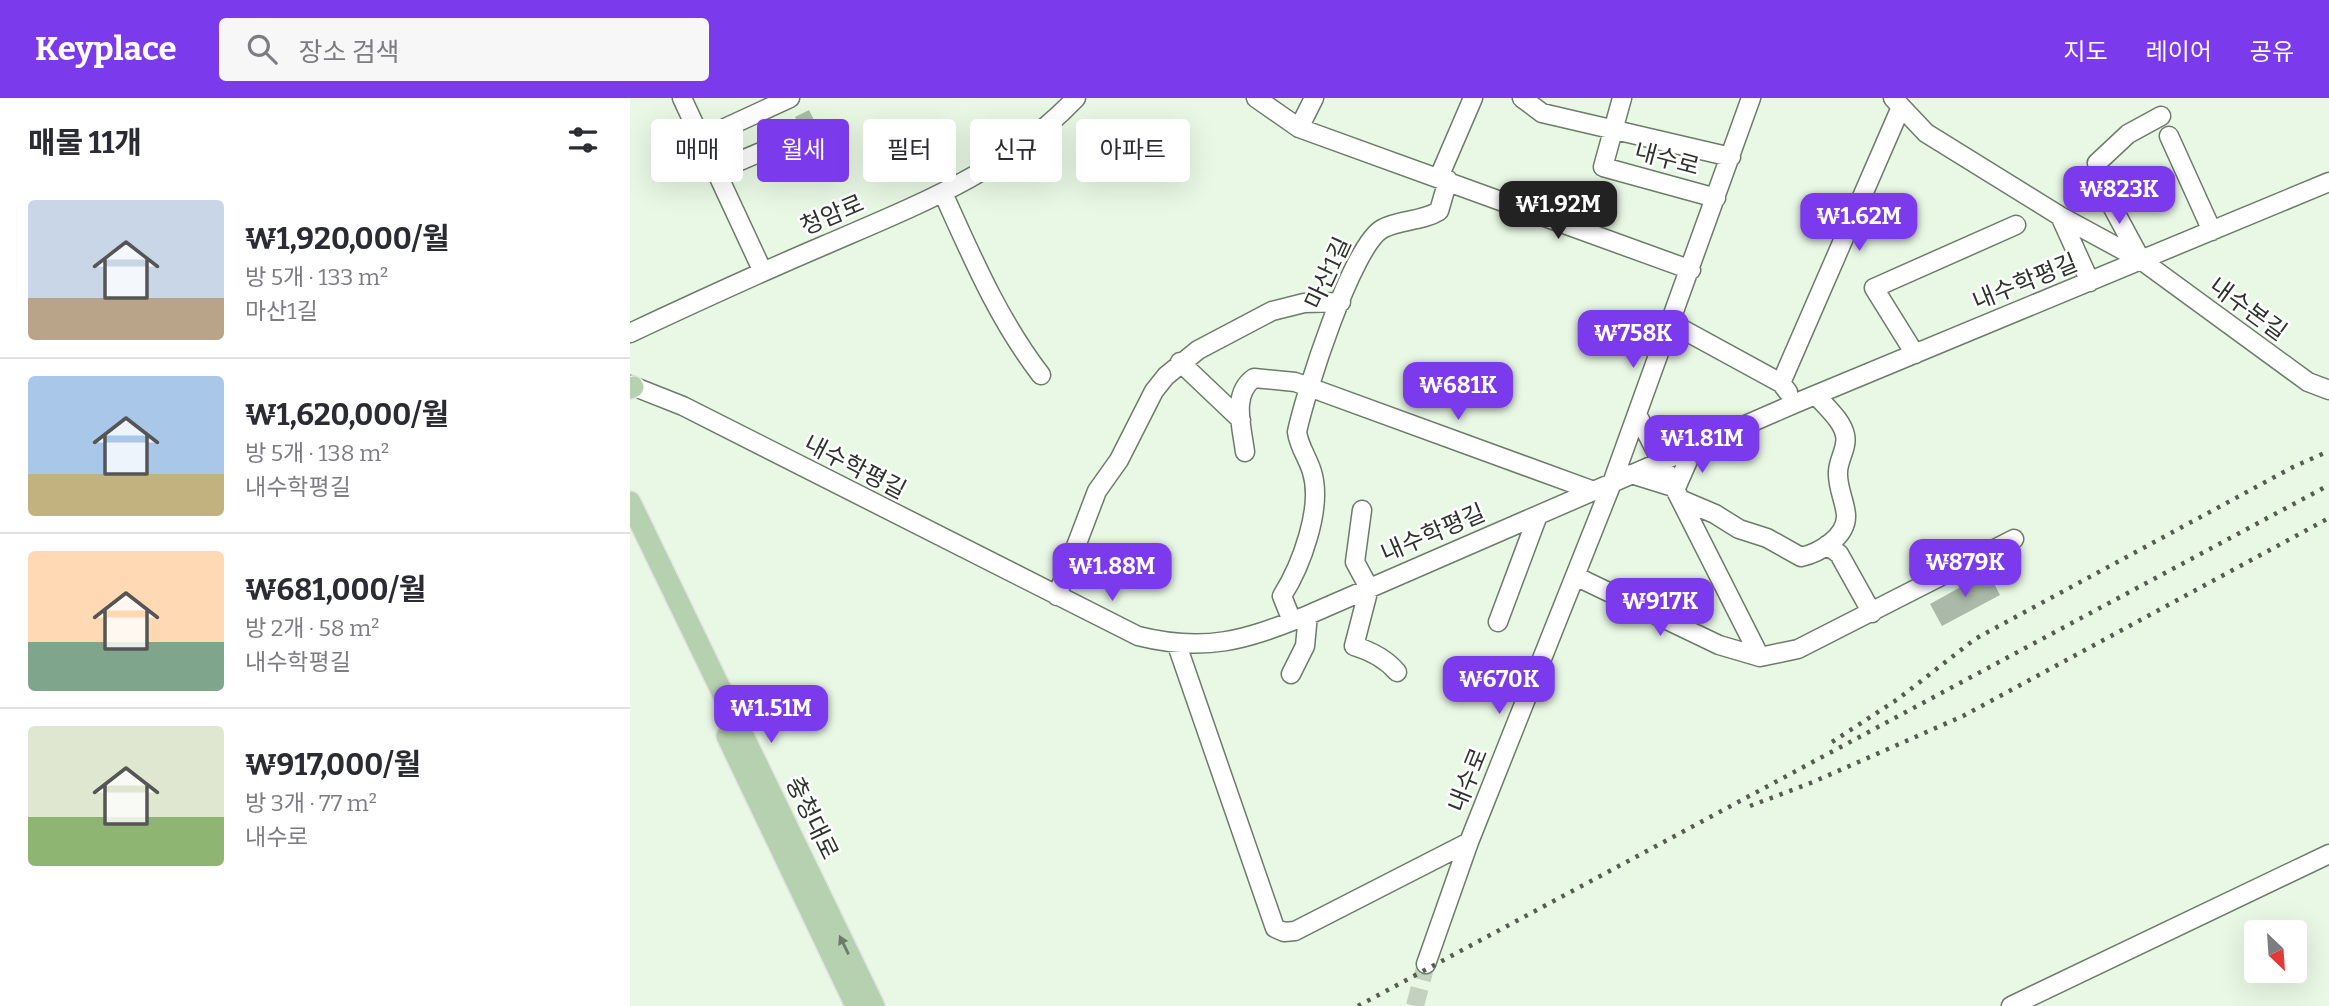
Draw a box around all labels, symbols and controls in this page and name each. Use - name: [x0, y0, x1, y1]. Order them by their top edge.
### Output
- search box: [219, 18, 709, 81]
- text: Keyplace: [35, 29, 177, 69]
- icon: search: [243, 30, 281, 68]
- text: 장소 검색: [299, 37, 399, 68]
- text: 지도: [2063, 38, 2108, 66]
- text: 레이어: [2146, 38, 2212, 66]
- text: 공유: [2250, 38, 2294, 66]
- chip: 매매: [651, 119, 743, 182]
- chip: 월세: [757, 119, 849, 182]
- chip: 필터: [863, 119, 956, 182]
- chip: 신규: [970, 119, 1062, 182]
- chip: 아파트: [1076, 119, 1190, 182]
- icon: filters: [564, 121, 602, 159]
- text: 매물 11개: [28, 125, 142, 161]
- street label: 내수로: [1631, 137, 1703, 181]
- pin: ₩823K: [2070, 166, 2168, 226]
- text: ₩823K: [2079, 175, 2159, 203]
- pin: ₩1.92M: [1501, 181, 1615, 241]
- street label: 청암로: [796, 189, 868, 241]
- text: ₩1.92M: [1515, 190, 1601, 218]
- pin: ₩1.62M: [1802, 194, 1916, 253]
- text: ₩1.62M: [1816, 202, 1902, 230]
- text: ₩1,920,000/월: [245, 221, 450, 257]
- icon: home: [84, 228, 168, 312]
- street label: 마산1길: [1299, 233, 1357, 313]
- street label: 내수학평길: [1969, 248, 2081, 316]
- text: 방 5개 · 133 m²: [245, 263, 388, 291]
- street label: 내수본길: [2204, 272, 2292, 346]
- text: 마산1길: [245, 297, 318, 325]
- pin: ₩758K: [1584, 310, 1682, 370]
- text: ₩758K: [1594, 319, 1672, 347]
- pin: ₩681K: [1409, 362, 1507, 422]
- text: ₩681K: [1419, 371, 1497, 399]
- text: ₩1,620,000/월: [245, 397, 449, 433]
- icon: home: [84, 404, 168, 488]
- pin: ₩1.81M: [1645, 416, 1759, 475]
- text: ₩1.81M: [1660, 424, 1744, 452]
- street label: 내수학평길: [799, 429, 911, 505]
- text: 방 5개 · 138 m²: [245, 439, 389, 467]
- text: 내수학평길: [245, 473, 351, 501]
- street label: 내수학평길: [1377, 499, 1489, 567]
- pin: ₩879K: [1916, 540, 2014, 599]
- pin: ₩1.88M: [1055, 544, 1169, 603]
- text: ₩879K: [1925, 548, 2005, 576]
- text: ₩1.88M: [1069, 552, 1155, 580]
- text: ₩681,000/월: [245, 572, 426, 608]
- pin: ₩917K: [1611, 578, 1709, 638]
- icon: home: [84, 579, 168, 663]
- text: ₩917K: [1622, 587, 1698, 615]
- text: 방 2개 · 58 m²: [245, 614, 379, 642]
- text: 내수학평길: [245, 648, 351, 676]
- pin: ₩670K: [1450, 656, 1548, 716]
- text: ₩670K: [1459, 665, 1539, 693]
- pin: ₩1.51M: [714, 686, 828, 745]
- text: ₩1.51M: [730, 694, 812, 722]
- street label: 내수로: [1443, 744, 1493, 816]
- text: ₩917,000/월: [245, 747, 421, 783]
- icon: home: [84, 754, 168, 838]
- street label: 충청대로: [780, 772, 844, 864]
- text: 방 3개 · 77 m²: [245, 789, 377, 817]
- text: 내수로: [245, 823, 308, 851]
- north arrow: [2244, 920, 2306, 984]
- map controls: [2244, 920, 2307, 983]
- one-way arrow: [839, 935, 850, 955]

